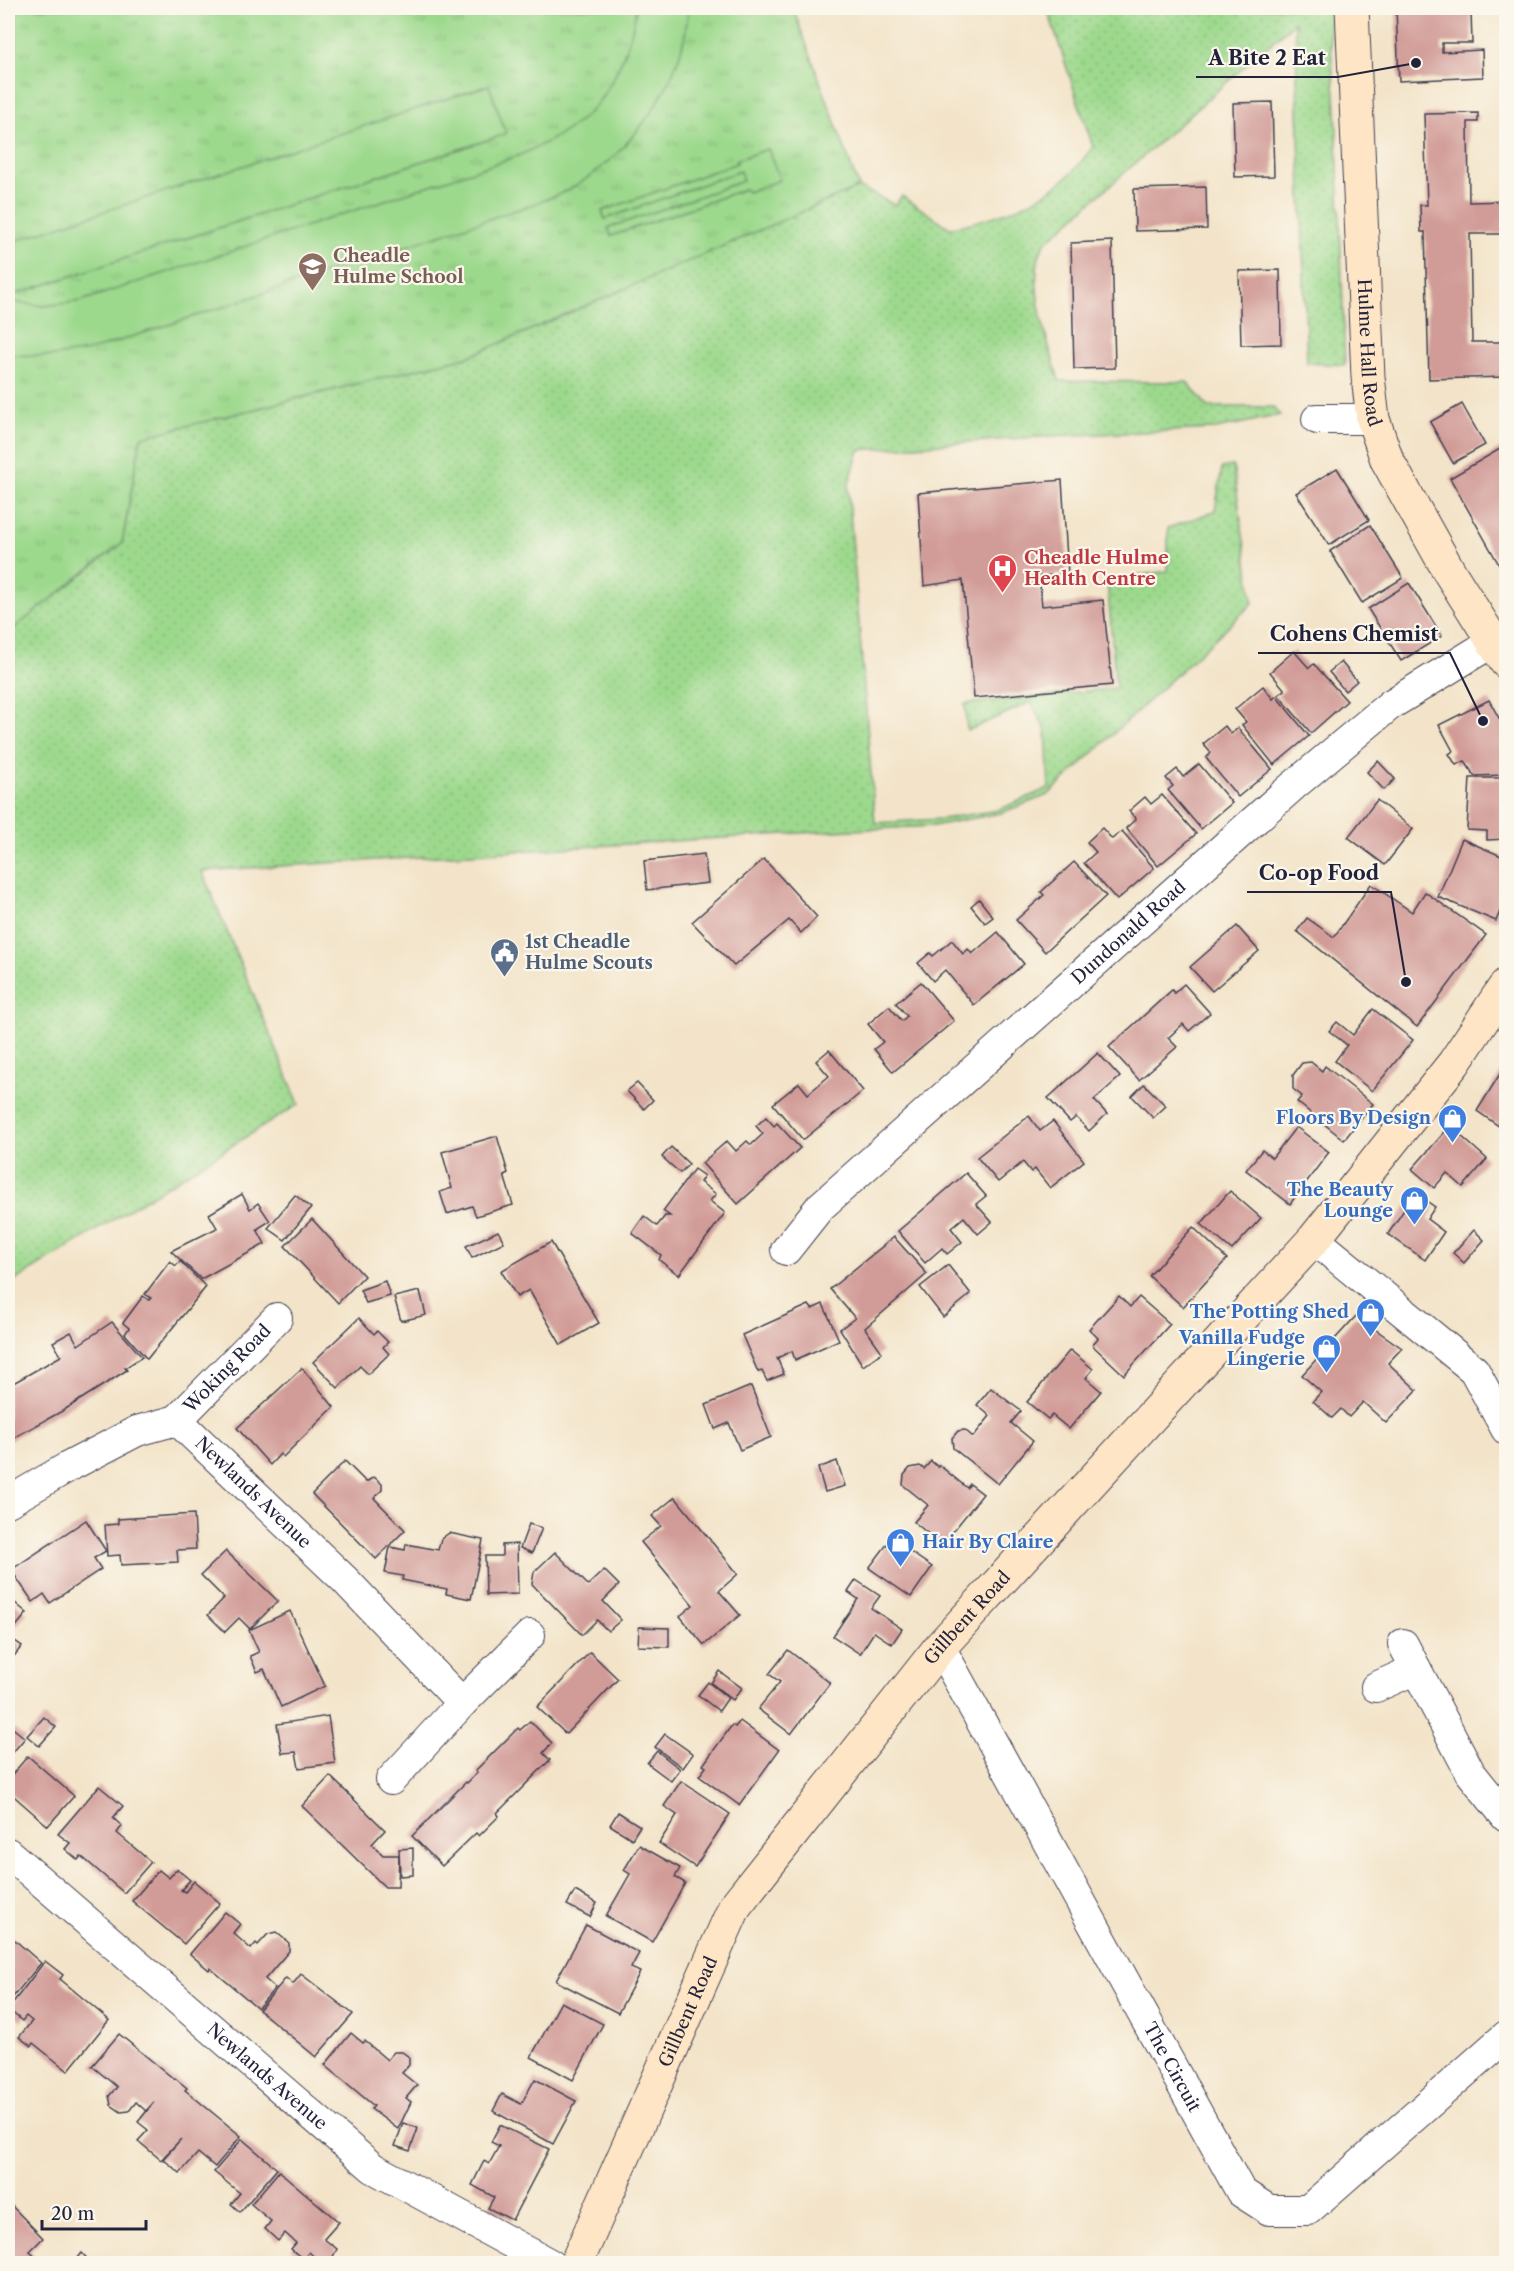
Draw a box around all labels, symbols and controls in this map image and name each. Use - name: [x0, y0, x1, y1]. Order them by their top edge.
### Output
- callout: A Bite 2 Eat: [1196, 39, 1338, 77]
- text: A Bite 2 Eat: [1207, 46, 1326, 70]
- place label: Cheadle Hulme School: [333, 245, 464, 288]
- school or university icon: Cheadle Hulme School: [296, 250, 328, 292]
- street label: Hulme Hall Road: [1353, 278, 1386, 430]
- place label: Cheadle Hulme Health Centre: [1024, 547, 1169, 590]
- hospital icon: Cheadle Hulme Health Centre: [987, 552, 1019, 594]
- callout: Cohens Chemist: [1258, 615, 1450, 653]
- text: Cohens Chemist: [1270, 622, 1438, 646]
- callout: Co-op Food: [1247, 854, 1391, 892]
- text: Co-op Food: [1259, 861, 1380, 885]
- street label: Dundonald Road: [1067, 876, 1190, 989]
- place label: 1st Cheadle Hulme Scouts: [525, 931, 653, 974]
- public building icon: 1st Cheadle Hulme Scouts: [488, 936, 520, 978]
- shop icon: Floors By Design: [1436, 1102, 1468, 1144]
- place label: Floors By Design: [1276, 1107, 1432, 1129]
- place label: The Beauty Lounge: [1287, 1179, 1394, 1222]
- shop icon: The Beauty Lounge: [1398, 1184, 1430, 1226]
- shop icon: The Potting Shed: [1354, 1296, 1386, 1338]
- place label: The Potting Shed: [1189, 1301, 1349, 1323]
- street label: Woking Road: [178, 1320, 276, 1418]
- place label: Vanilla Fudge Lingerie: [1178, 1327, 1305, 1370]
- shop icon: Vanilla Fudge Lingerie: [1310, 1332, 1342, 1374]
- street label: Newlands Avenue: [191, 1432, 316, 1553]
- shop icon: Hair By Claire: [885, 1526, 917, 1568]
- place label: Hair By Claire: [922, 1531, 1054, 1553]
- street label: Gillbent Road: [919, 1566, 1015, 1669]
- street label: Gillbent Road: [654, 1953, 722, 2070]
- street label: Newlands Avenue: [202, 2018, 332, 2134]
- street label: The Circuit: [1139, 2019, 1206, 2116]
- scale bar: [42, 2193, 146, 2231]
- text: 20 m: [51, 2203, 95, 2225]

